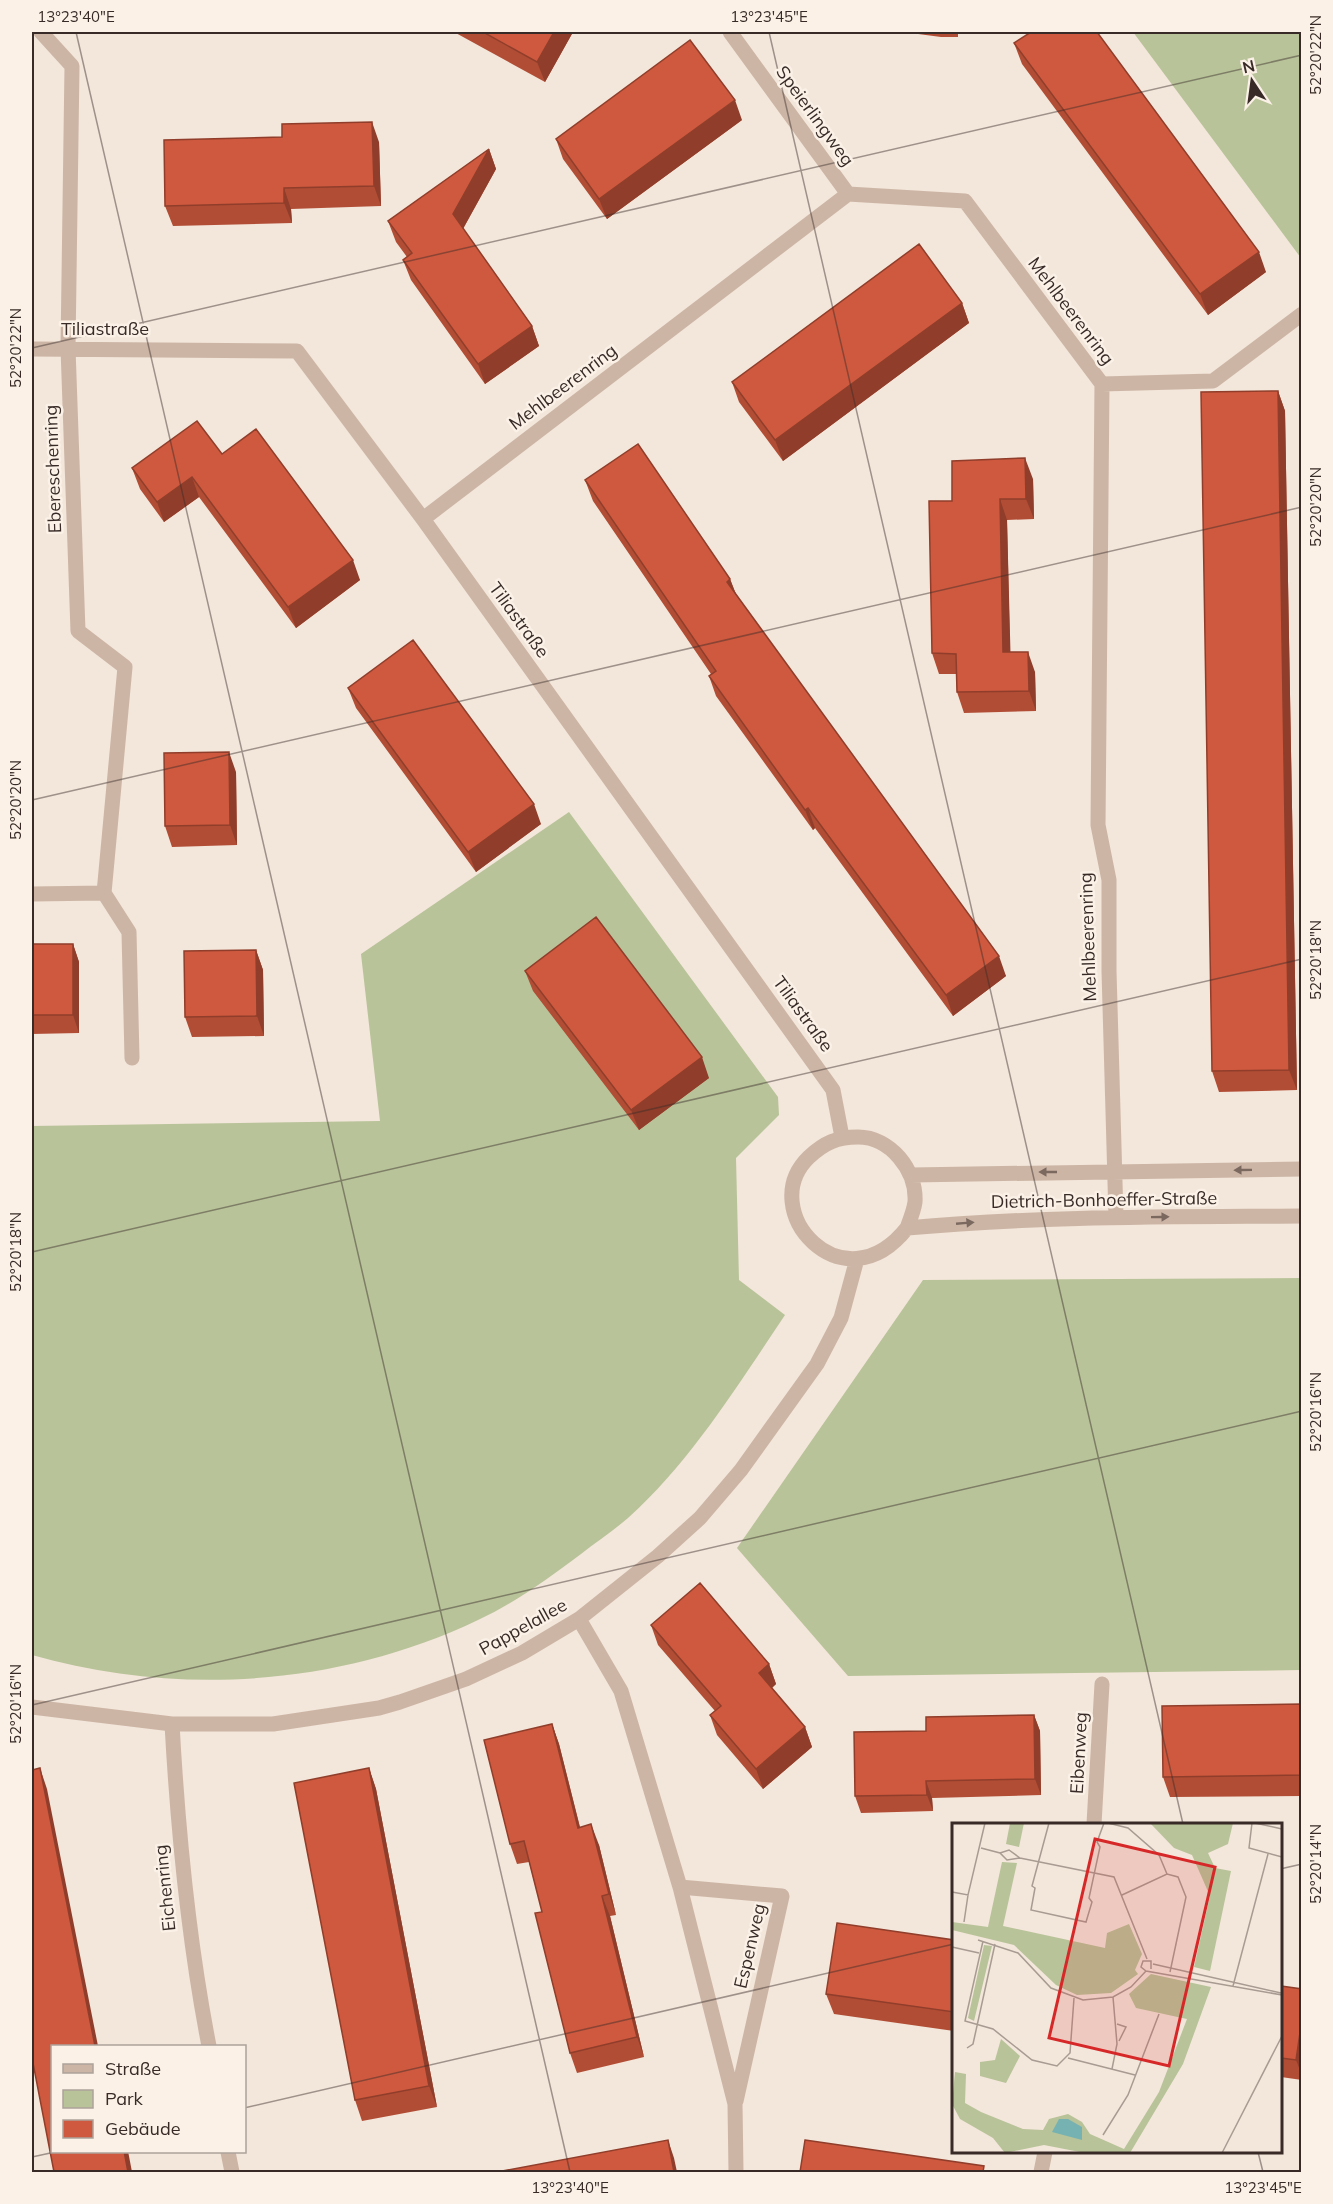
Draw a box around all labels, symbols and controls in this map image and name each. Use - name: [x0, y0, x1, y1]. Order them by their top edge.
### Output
- text: 13°23'40"E: [37, 7, 115, 26]
- text: 13°23'45"E: [730, 7, 808, 26]
- text: 52°20'22"N: [1306, 15, 1325, 95]
- north arrow: [1222, 51, 1282, 111]
- text: N: [1240, 55, 1257, 77]
- street label: Speierlingweg: [771, 61, 860, 170]
- street label: Mehlbeerenring: [1023, 252, 1120, 369]
- text: 52°20'22"N: [6, 308, 25, 388]
- street label: Tiliastraße: [61, 317, 149, 340]
- street label: Mehlbeerenring: [504, 338, 621, 435]
- street label: Ebereschenring: [39, 404, 66, 534]
- text: 52°20'20"N: [1306, 467, 1325, 547]
- street label: Tiliastraße: [484, 577, 555, 662]
- text: 52°20'20"N: [6, 760, 25, 840]
- street label: Mehlbeerenring: [1074, 872, 1101, 1002]
- text: 52°20'18"N: [1306, 920, 1325, 1000]
- street label: Tiliastraße: [768, 971, 839, 1056]
- one-way arrow: [1234, 1165, 1253, 1175]
- one-way arrow: [1039, 1167, 1058, 1177]
- street label: Dietrich-Bonhoeffer-Straße: [991, 1186, 1217, 1213]
- text: 52°20'18"N: [6, 1212, 25, 1292]
- one-way arrow: [1151, 1212, 1170, 1222]
- one-way arrow: [956, 1218, 975, 1228]
- text: 52°20'16"N: [1306, 1372, 1325, 1452]
- street label: Pappelallee: [475, 1593, 571, 1660]
- text: 52°20'16"N: [6, 1664, 25, 1744]
- street label: Eibenweg: [1065, 1711, 1092, 1795]
- inset map: [952, 1823, 1282, 2153]
- text: 52°20'14"N: [1306, 1824, 1325, 1904]
- street label: Eichenring: [149, 1844, 180, 1932]
- street label: Espenweg: [729, 1901, 770, 1991]
- legend: [51, 2045, 246, 2153]
- text: Straße: [105, 2057, 161, 2080]
- text: Park: [105, 2087, 144, 2110]
- text: Gebäude: [105, 2117, 181, 2140]
- text: 13°23'40"E: [531, 2178, 609, 2197]
- text: 13°23'45"E: [1224, 2178, 1302, 2197]

